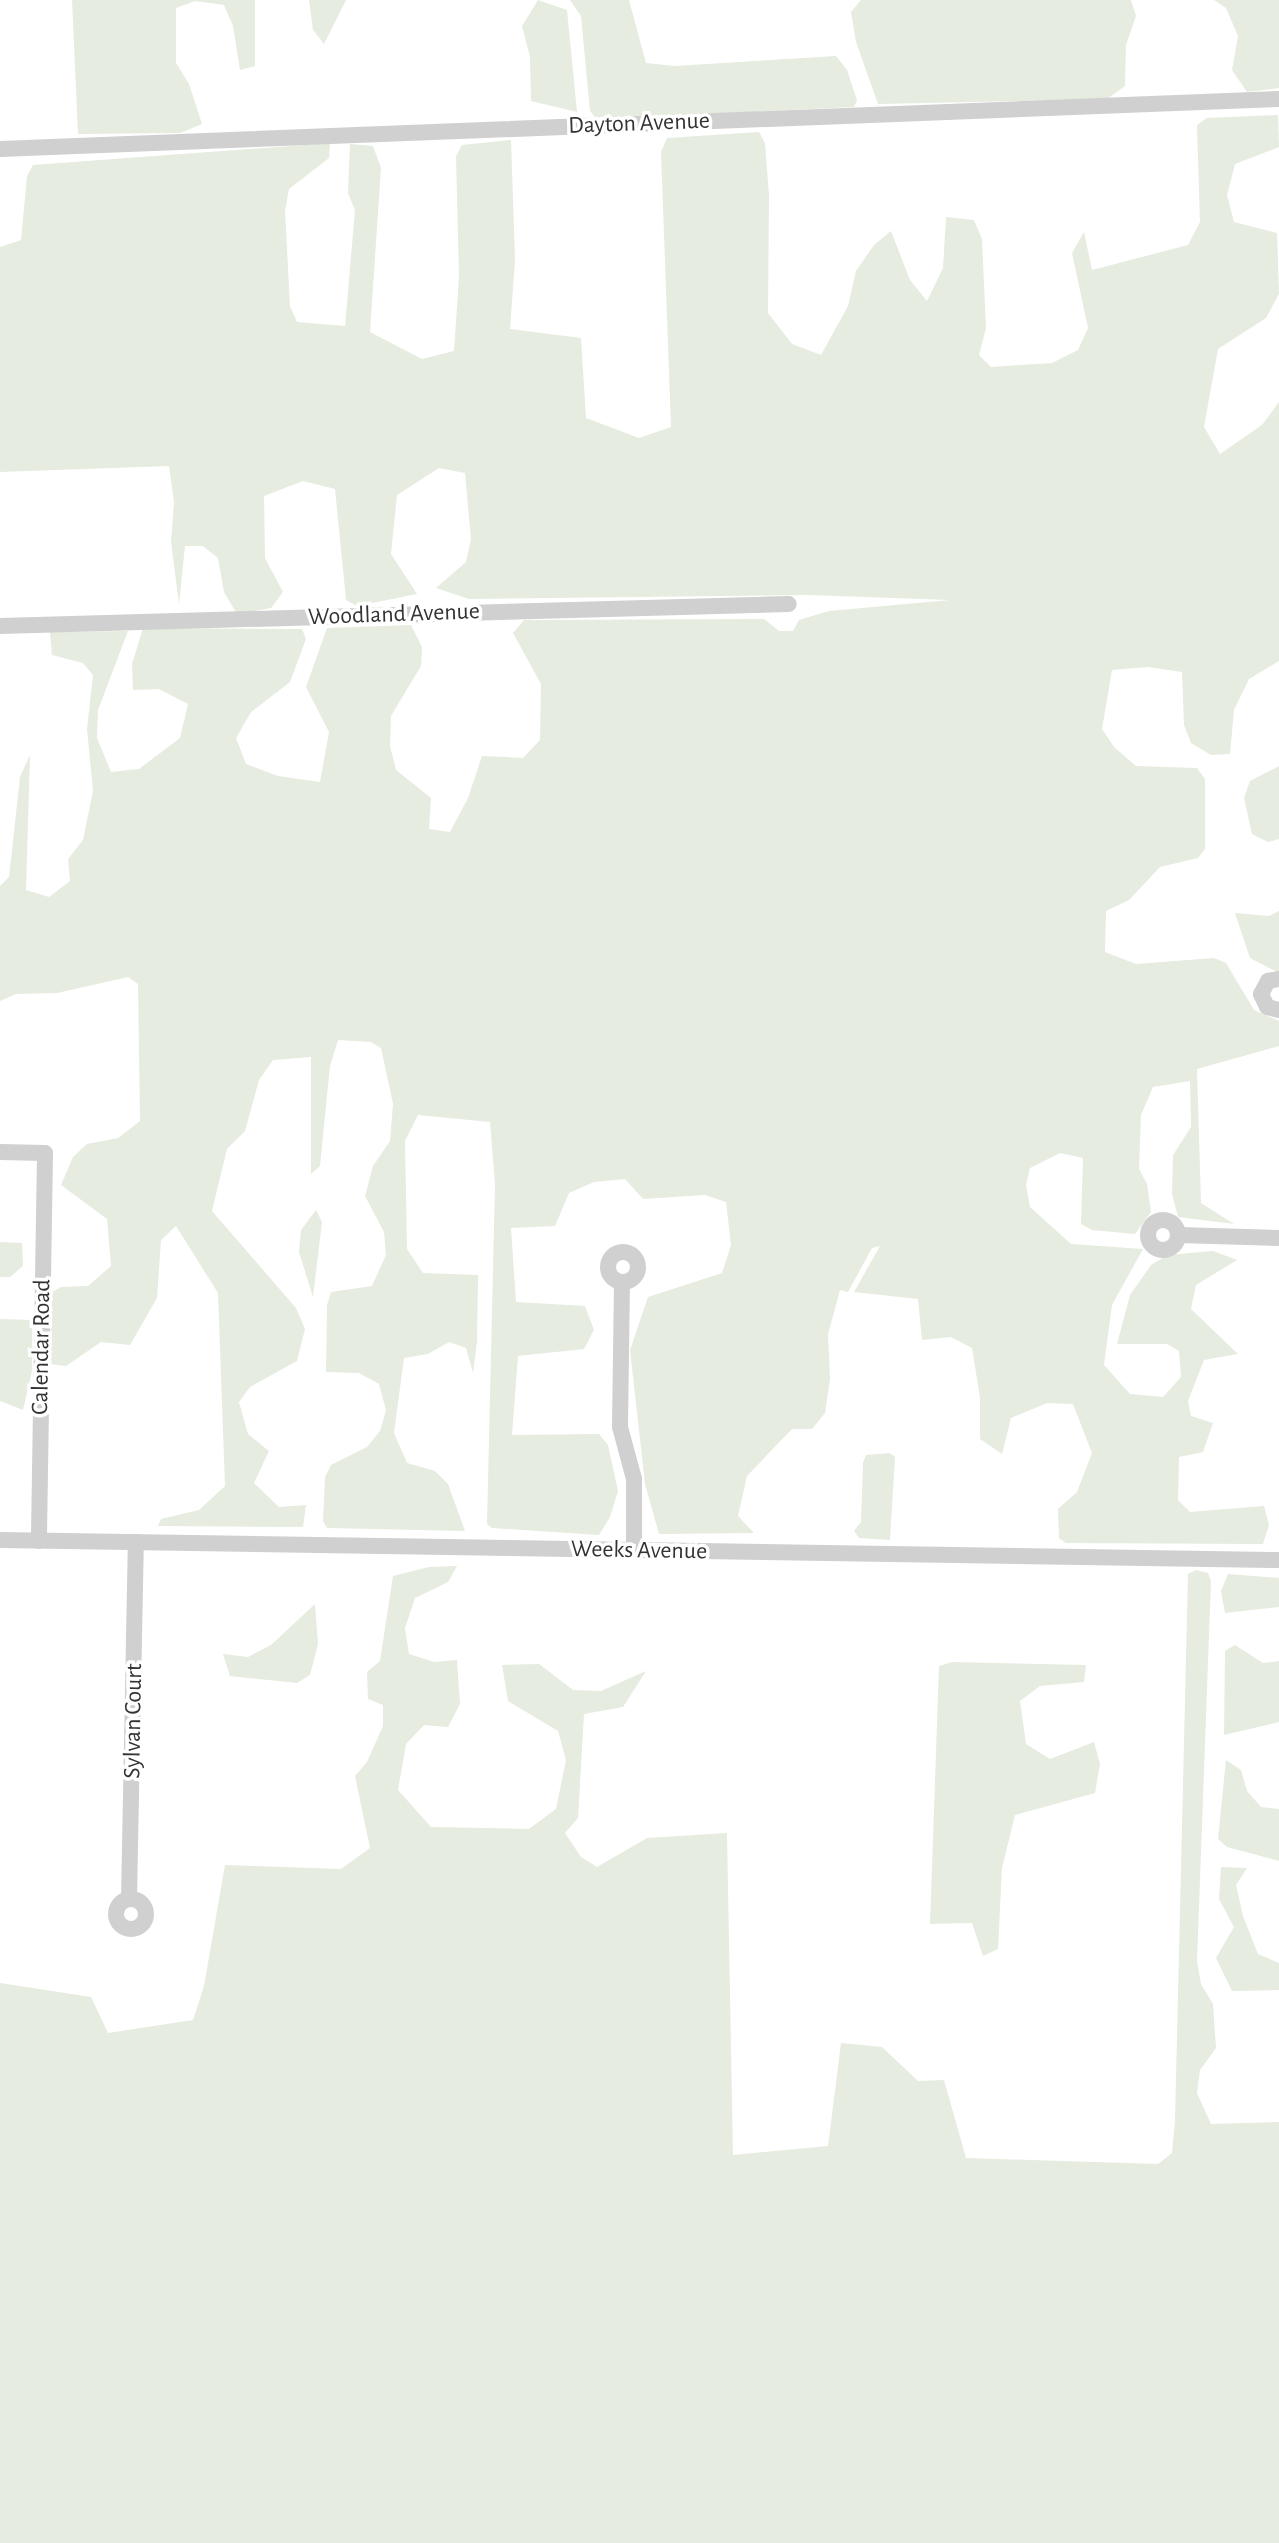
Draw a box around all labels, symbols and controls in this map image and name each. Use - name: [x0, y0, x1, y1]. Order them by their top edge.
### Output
- street label: Dayton Avenue: [568, 107, 710, 141]
- street label: Woodland Avenue: [308, 598, 480, 632]
- street label: Calendar Road: [26, 1279, 58, 1415]
- street label: Weeks Avenue: [571, 1535, 707, 1567]
- street label: Sylvan Court: [119, 1663, 149, 1779]

